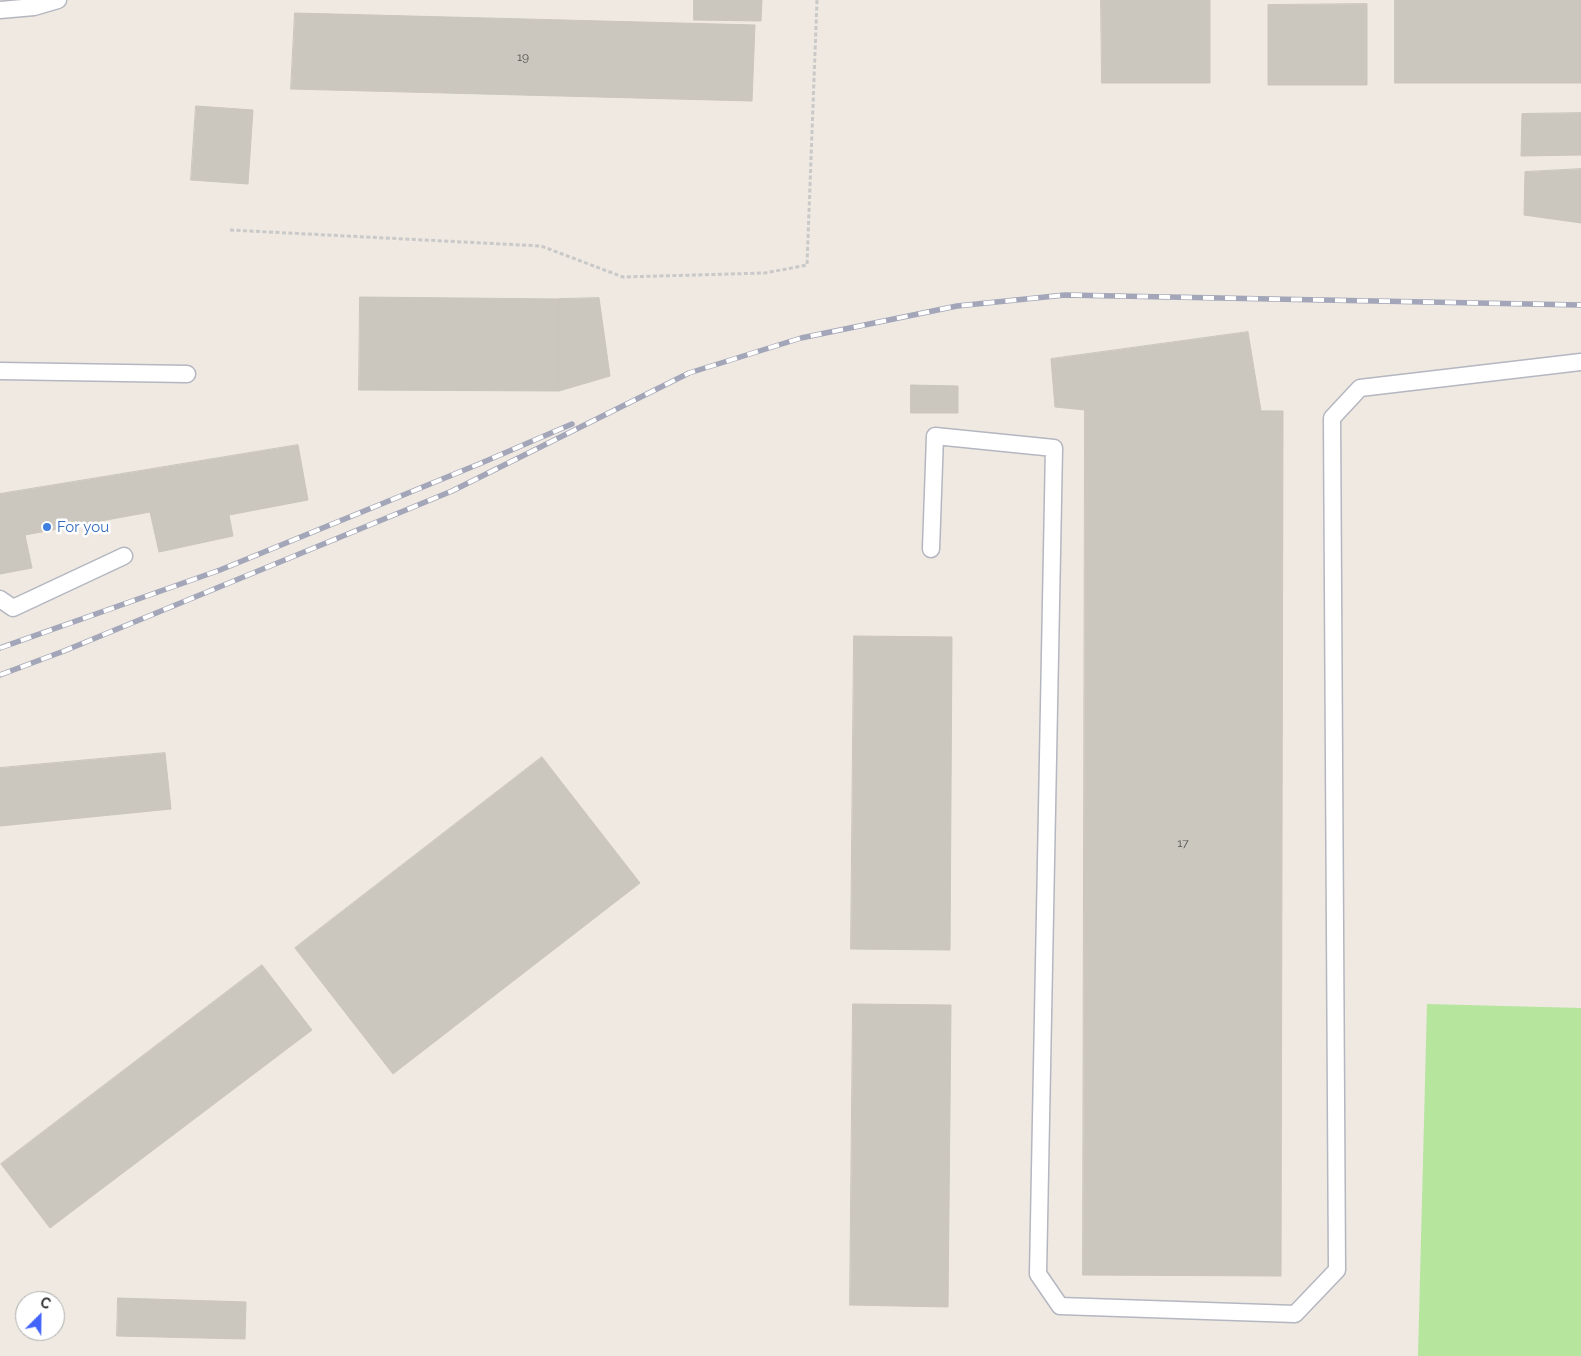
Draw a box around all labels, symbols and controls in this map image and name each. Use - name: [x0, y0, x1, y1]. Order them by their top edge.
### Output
- house number: 19: [517, 50, 529, 64]
- place label: For you: [57, 518, 109, 536]
- marker: For you: [41, 521, 53, 533]
- house number: 17: [1177, 836, 1189, 850]
- north arrow: [15, 1291, 65, 1341]
- text: С: [38, 1294, 53, 1312]

